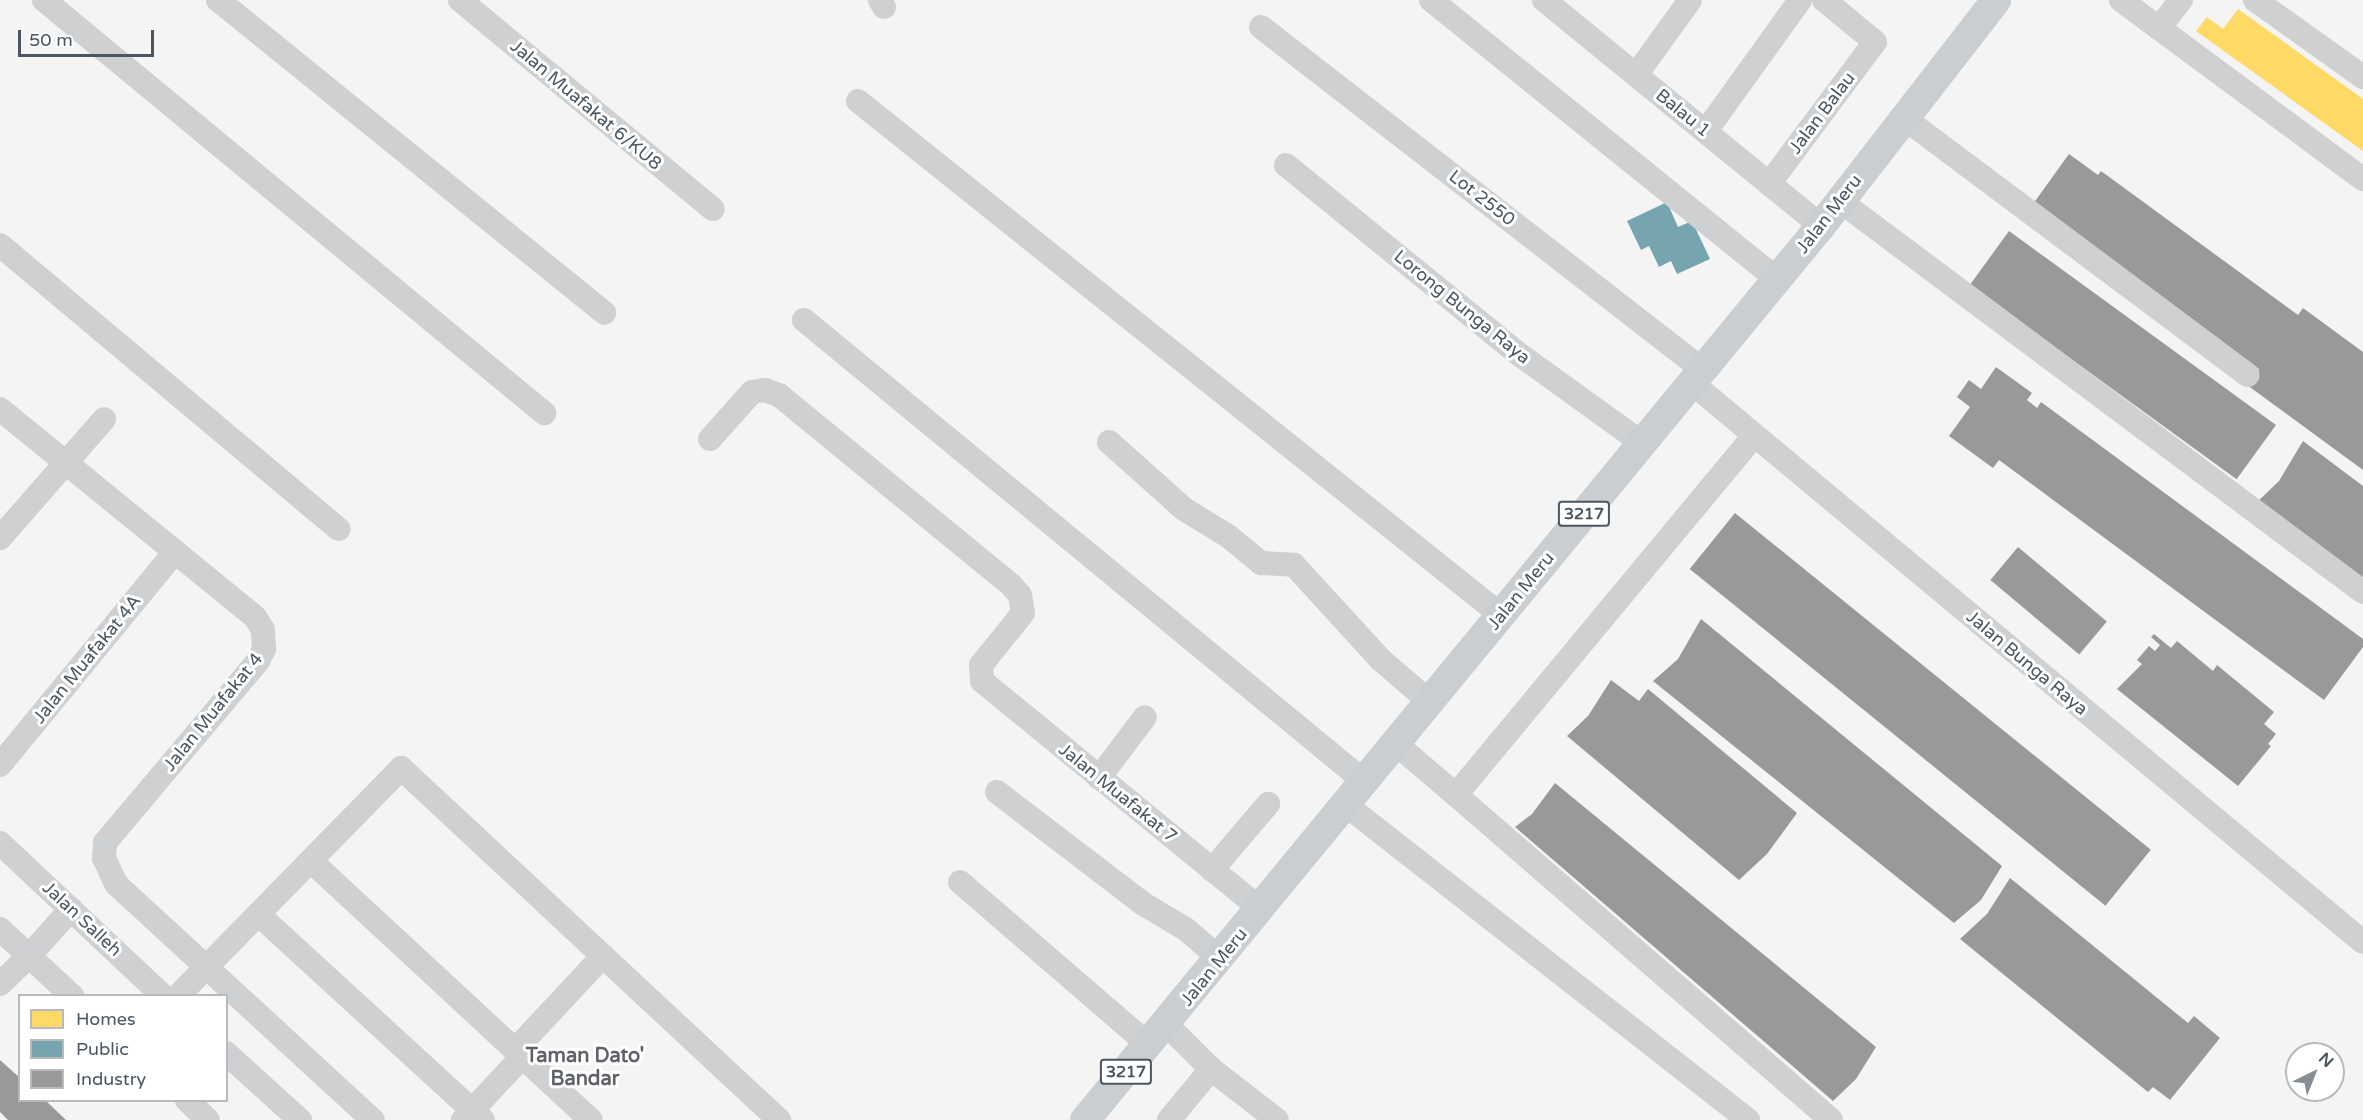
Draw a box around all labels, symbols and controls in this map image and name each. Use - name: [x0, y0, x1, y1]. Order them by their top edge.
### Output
- scale bar: [21, 18, 158, 56]
- text: 50 m: [29, 29, 73, 51]
- street label: Jalan Muafakat 6/KU8: [506, 35, 666, 175]
- street label: Jalan Balau: [1784, 68, 1860, 158]
- street label: Balau 1: [1651, 84, 1715, 142]
- street label: Lot 2550: [1445, 165, 1519, 231]
- street label: Jalan Meru: [1792, 170, 1866, 258]
- street label: Lorong Bunga Raya: [1390, 246, 1534, 368]
- road number: 3217: [1557, 501, 1611, 527]
- street label: Jalan Meru: [1483, 548, 1559, 634]
- street label: Jalan Muafakat 4A: [28, 590, 146, 728]
- street label: Jalan Bunga Raya: [1962, 606, 2092, 720]
- street label: Jalan Muafakat 4: [159, 649, 267, 775]
- street label: Jalan Muafakat 7: [1055, 739, 1181, 847]
- street label: Jalan Salleh: [38, 877, 126, 961]
- street label: Jalan Meru: [1176, 924, 1252, 1010]
- legend: [18, 994, 228, 1102]
- text: Homes: [76, 1008, 136, 1030]
- text: Public: [76, 1038, 129, 1060]
- north arrow: [2285, 1042, 2345, 1102]
- district label: Taman Dato' Bandar: [526, 1045, 644, 1092]
- text: N: [2314, 1049, 2337, 1072]
- road number: 3217: [1099, 1059, 1153, 1085]
- text: Industry: [76, 1068, 146, 1090]

